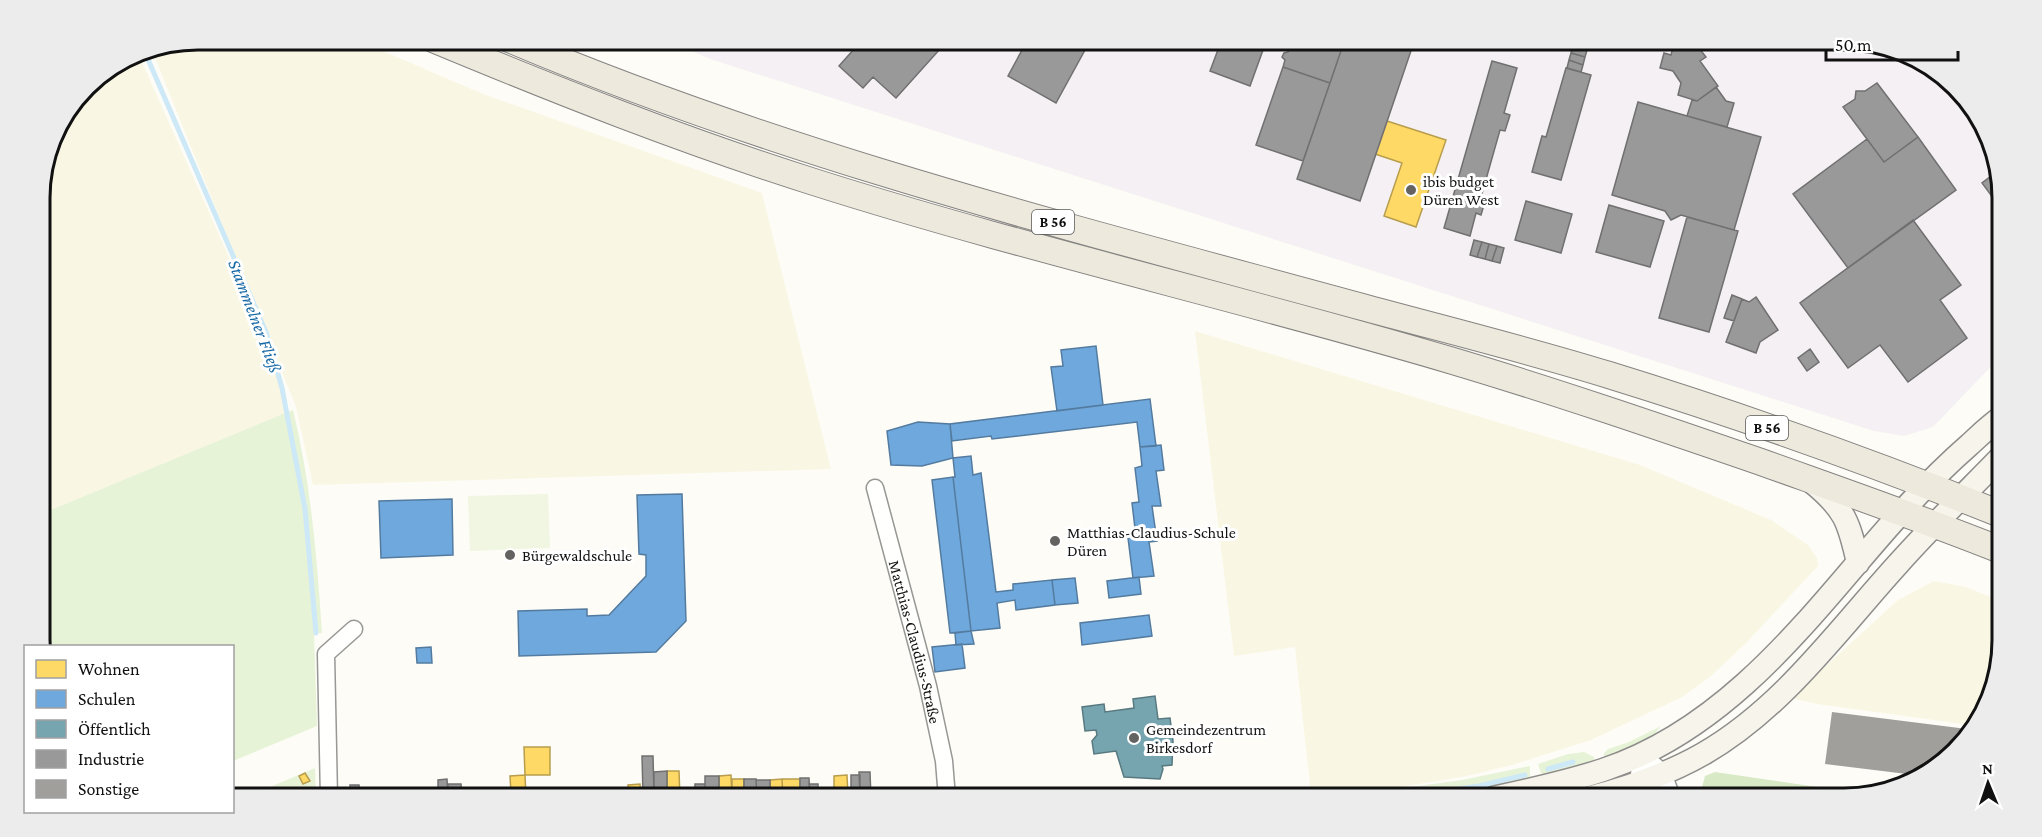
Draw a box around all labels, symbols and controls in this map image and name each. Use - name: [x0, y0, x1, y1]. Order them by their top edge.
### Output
- scale bar: [1826, 24, 1958, 62]
- text: 50 m: [1835, 35, 1872, 55]
- place label: ibis budget Düren West: [1423, 173, 1499, 208]
- marker: ibis budget Düren West: [1404, 183, 1418, 197]
- road number: B 56: [1032, 210, 1074, 234]
- water label: Stammelner Fließ: [224, 257, 286, 375]
- road number: B 56: [1746, 416, 1788, 440]
- place label: Matthias-Claudius-Schule Düren: [1067, 524, 1236, 559]
- marker: Matthias-Claudius-Schule Düren: [1048, 534, 1062, 548]
- place label: Bürgewaldschule: [522, 547, 632, 565]
- marker: Bürgewaldschule: [503, 548, 517, 562]
- street label: Matthias-Claudius-Straße: [886, 558, 944, 725]
- legend: [24, 645, 234, 813]
- text: Wohnen: [78, 659, 140, 679]
- text: Schulen: [78, 689, 136, 709]
- text: Öffentlich: [78, 719, 151, 739]
- place label: Gemeindezentrum Birkesdorf: [1146, 721, 1266, 756]
- marker: Gemeindezentrum Birkesdorf: [1127, 731, 1141, 745]
- text: Industrie: [78, 749, 144, 769]
- north arrow: [1958, 753, 2018, 813]
- text: N: [1982, 760, 1993, 777]
- text: Sonstige: [78, 779, 139, 799]

